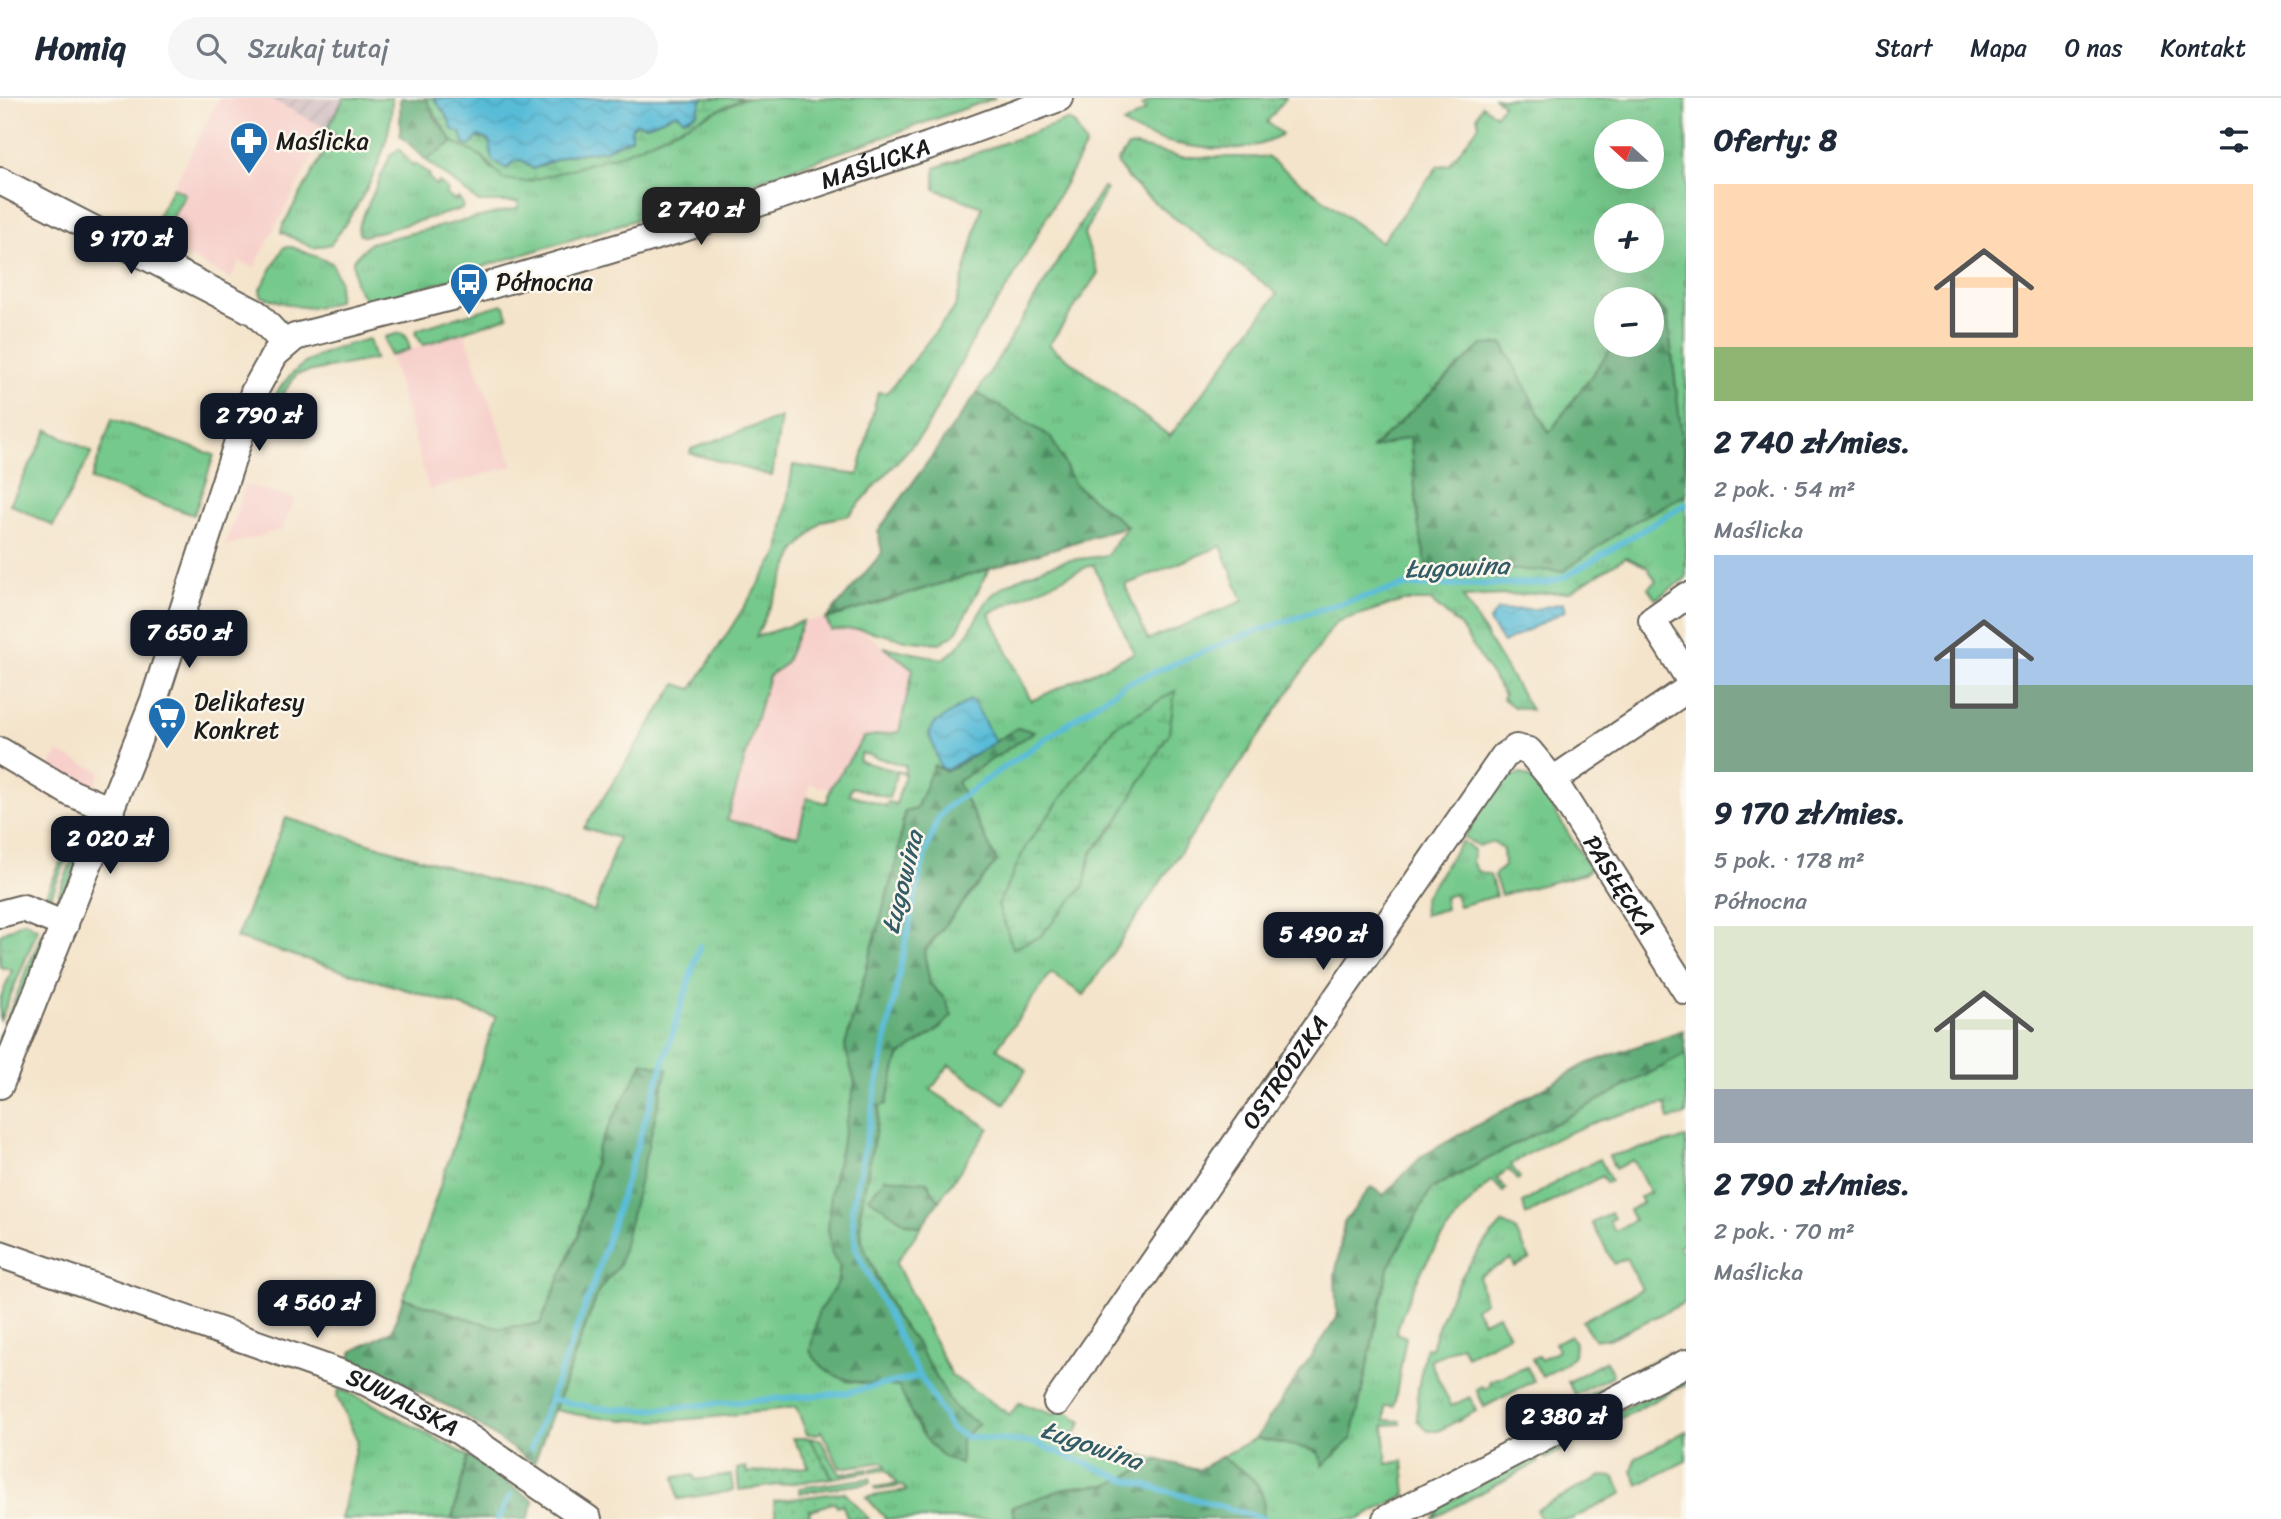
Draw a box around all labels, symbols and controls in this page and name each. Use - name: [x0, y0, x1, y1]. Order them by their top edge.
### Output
- search box: [168, 17, 658, 80]
- text: Homiq: [35, 19, 126, 77]
- text: Szukaj tutaj: [248, 25, 389, 71]
- text: Start: [1875, 27, 1932, 69]
- text: Mapa: [1970, 27, 2027, 69]
- text: O nas: [2065, 27, 2123, 69]
- text: Kontakt: [2161, 27, 2246, 69]
- icon: search: [192, 29, 230, 67]
- text: Oferty: 8: [1714, 113, 1837, 167]
- north arrow: [1594, 119, 1664, 189]
- map controls: [1594, 119, 1664, 357]
- pharmacy icon: Maślicka: [228, 120, 270, 175]
- place label: Maślicka: [276, 120, 369, 162]
- icon: filters: [2215, 121, 2253, 159]
- street label: MAŚLICKA: [815, 126, 936, 202]
- pin: 2 740 zł: [629, 188, 773, 247]
- text: 2 740 zł: [658, 189, 744, 230]
- button: +: [1594, 203, 1664, 273]
- pin: 9 170 zł: [59, 216, 203, 276]
- text: 9 170 zł: [90, 218, 172, 259]
- icon: home: [1921, 230, 2047, 356]
- bus stop icon: Północna: [448, 261, 490, 316]
- place label: Północna: [496, 261, 594, 303]
- button: −: [1594, 287, 1664, 357]
- pin: 2 790 zł: [187, 394, 331, 453]
- text: 2 790 zł: [216, 395, 302, 436]
- text: 2 740 zł/mies.: [1714, 415, 1910, 469]
- text: 2 pok. · 54 m²: [1714, 469, 1855, 510]
- text: Maślicka: [1714, 510, 1803, 551]
- water label: Ługowina: [1404, 542, 1512, 592]
- icon: home: [1921, 601, 2047, 727]
- pin: 7 650 zł: [117, 610, 261, 670]
- text: 7 650 zł: [146, 612, 232, 653]
- place label: Delikatesy Konkret: [194, 681, 305, 751]
- supermarket icon: Delikatesy Konkret: [146, 695, 188, 750]
- text: 9 170 zł/mies.: [1714, 786, 1906, 840]
- pin: 2 020 zł: [38, 816, 182, 876]
- text: 2 020 zł: [67, 818, 153, 859]
- water label: Ługowina: [867, 824, 937, 938]
- street label: PASŁĘCKA: [1571, 826, 1667, 944]
- text: 5 pok. · 178 m²: [1714, 840, 1865, 881]
- text: Północna: [1714, 881, 1807, 922]
- pin: 5 490 zł: [1251, 912, 1395, 972]
- text: 5 490 zł: [1279, 914, 1367, 955]
- icon: home: [1921, 972, 2047, 1098]
- street label: OSTRÓDZKA: [1230, 1006, 1340, 1138]
- text: 2 790 zł/mies.: [1714, 1157, 1910, 1211]
- text: 2 pok. · 70 m²: [1714, 1211, 1855, 1252]
- text: Maślicka: [1714, 1252, 1803, 1293]
- pin: 4 560 zł: [245, 1280, 389, 1340]
- text: 4 560 zł: [274, 1282, 360, 1323]
- street label: SUWALSKA: [341, 1356, 466, 1448]
- pin: 2 380 zł: [1492, 1394, 1636, 1454]
- text: 2 380 zł: [1522, 1396, 1606, 1437]
- water label: Ługowina: [1035, 1406, 1151, 1484]

